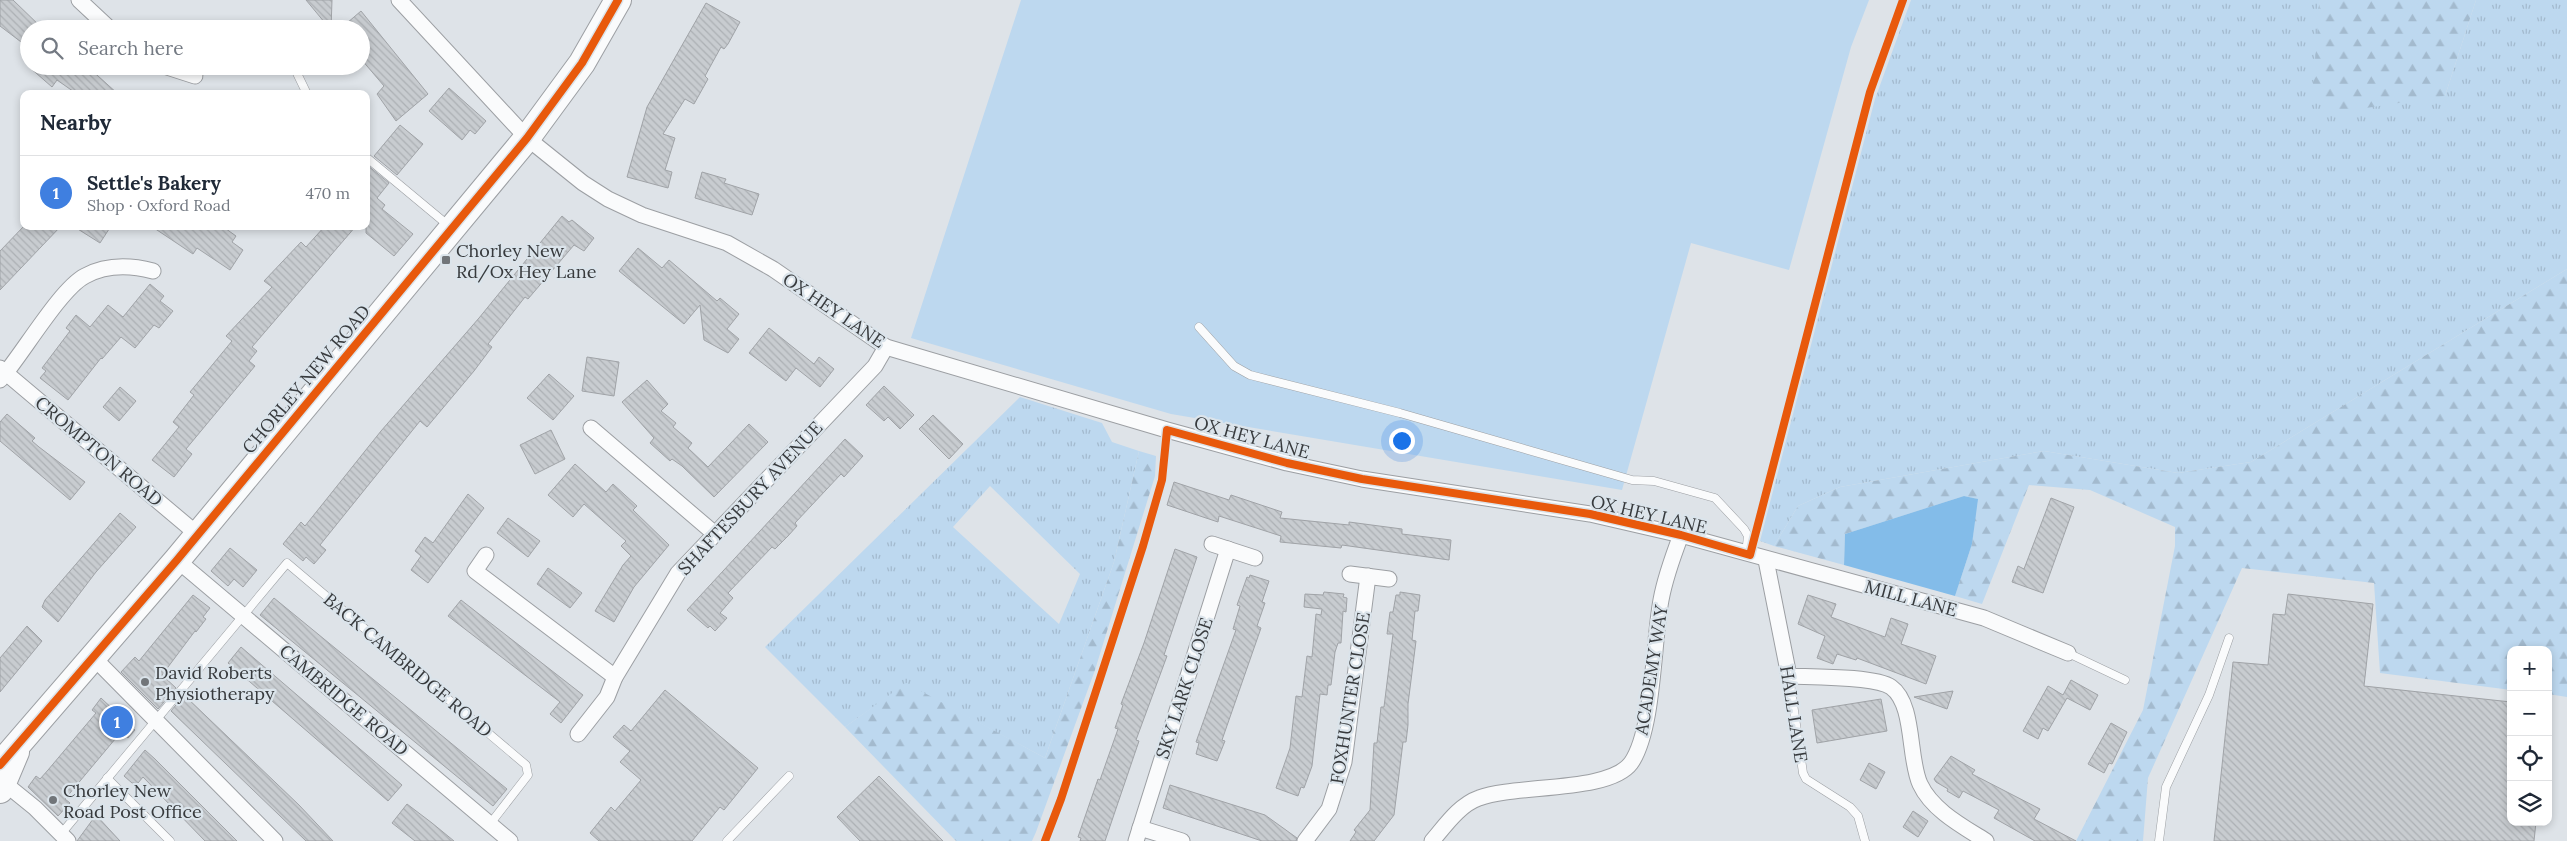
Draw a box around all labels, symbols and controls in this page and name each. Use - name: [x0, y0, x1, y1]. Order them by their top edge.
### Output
- search box: [20, 20, 370, 75]
- icon: search: [38, 34, 66, 62]
- text: Search here: [78, 36, 184, 60]
- text: Nearby: [40, 109, 111, 136]
- text: Settle's Bakery: [87, 171, 221, 195]
- text: 1: [53, 183, 59, 203]
- text: 470 m: [306, 183, 350, 203]
- text: Shop · Oxford Road: [87, 195, 230, 215]
- place label: Chorley New Rd/Ox Hey Lane: [456, 239, 597, 283]
- marker: Chorley New Rd/Ox Hey Lane: [440, 254, 452, 266]
- street label: OX HEY LANE: [778, 267, 890, 353]
- street label: CHORLEY NEW ROAD: [237, 300, 375, 458]
- street label: CROMPTON ROAD: [30, 391, 168, 511]
- street label: OX HEY LANE: [1192, 411, 1312, 463]
- street label: SHAFTESBURY AVENUE: [673, 416, 827, 580]
- your location: [1389, 428, 1415, 454]
- street label: OX HEY LANE: [1589, 489, 1709, 539]
- street label: MILL LANE: [1862, 575, 1960, 621]
- street label: BACK CAMBRIDGE ROAD: [319, 588, 497, 742]
- street label: ACADEMY WAY: [1629, 603, 1673, 738]
- street label: FOXHUNTER CLOSE: [1325, 610, 1375, 786]
- street label: SKY LARK CLOSE: [1150, 614, 1218, 762]
- street label: CAMBRIDGE ROAD: [275, 640, 413, 760]
- map controls: [2507, 646, 2552, 826]
- button: +: [2507, 646, 2552, 691]
- place label: David Roberts Physiotherapy: [155, 661, 275, 705]
- street label: HALL LANE: [1775, 664, 1813, 764]
- marker: David Roberts Physiotherapy: [139, 676, 151, 688]
- button: −: [2507, 691, 2552, 736]
- pin: 1: [101, 703, 133, 741]
- button: locate: [2507, 736, 2552, 781]
- place label: Chorley New Road Post Office: [63, 779, 202, 823]
- button: layers: [2507, 781, 2552, 826]
- marker: Chorley New Road Post Office: [47, 794, 59, 806]

